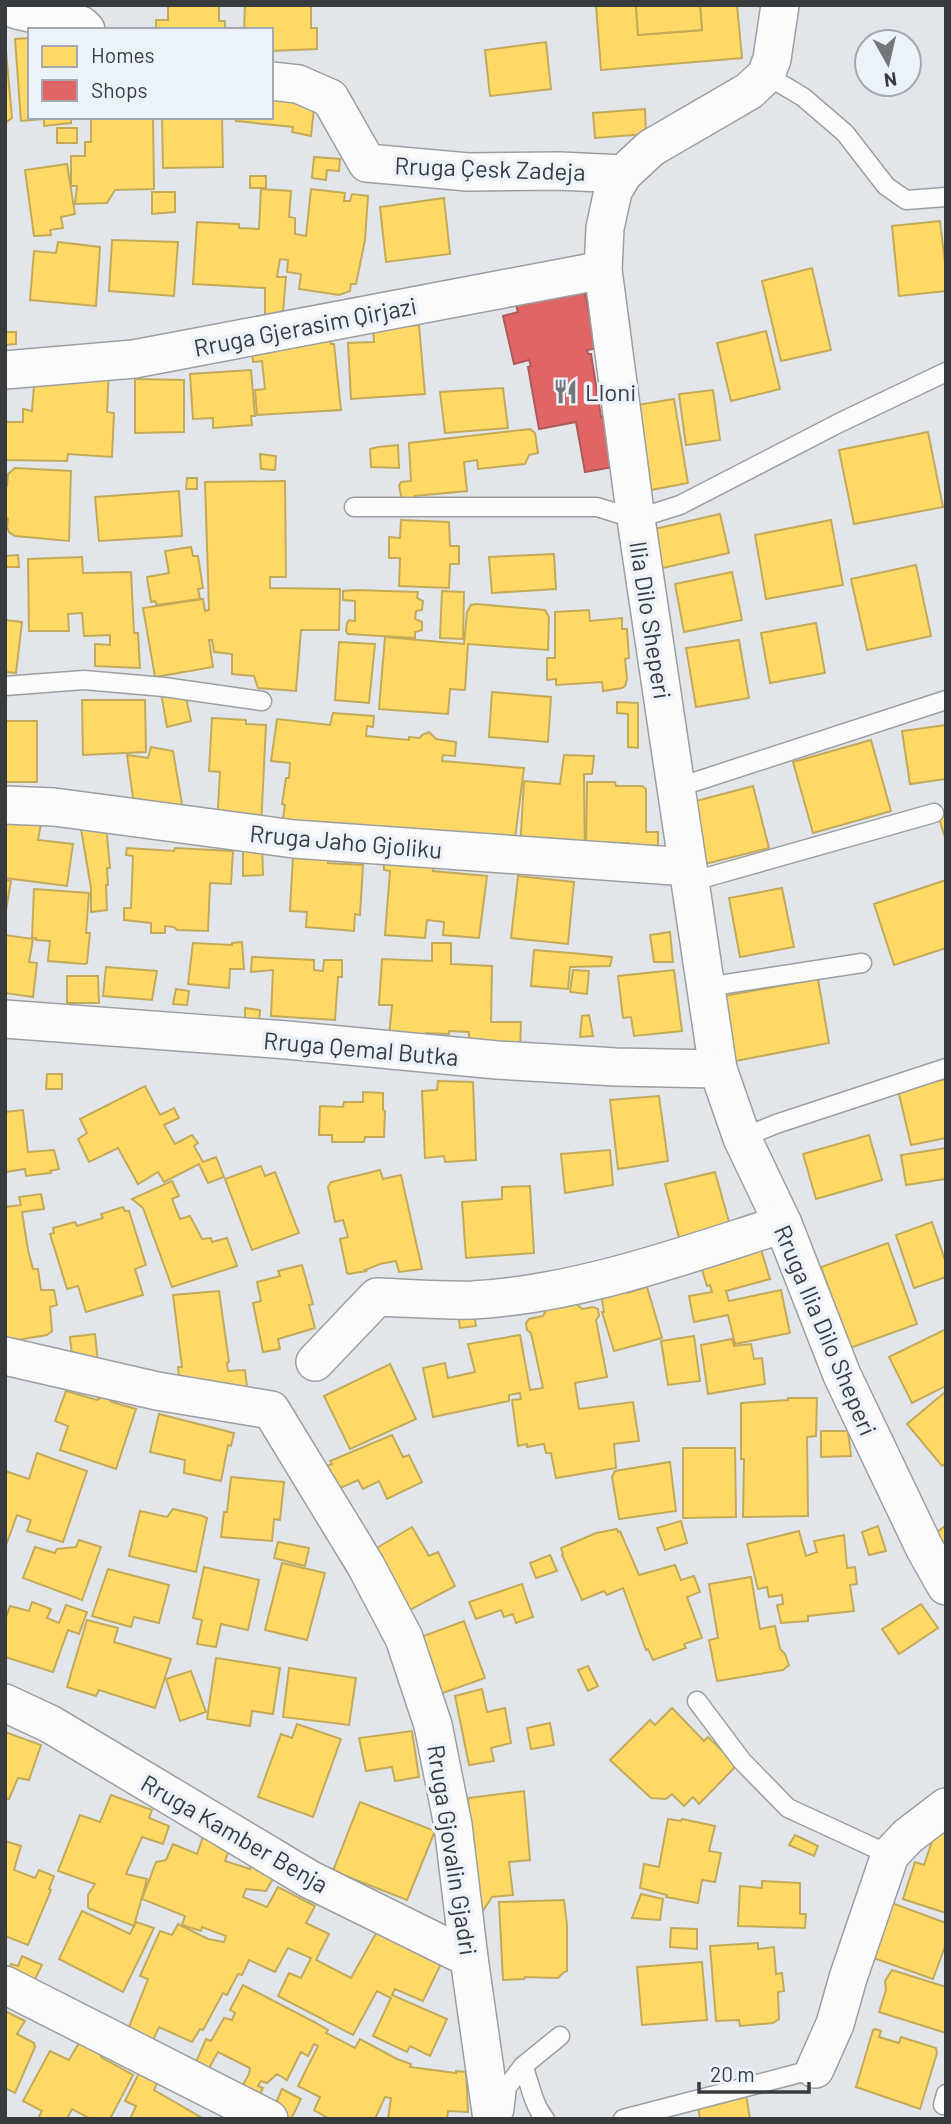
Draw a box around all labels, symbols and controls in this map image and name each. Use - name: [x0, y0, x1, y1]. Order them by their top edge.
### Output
- legend: [28, 28, 273, 119]
- north arrow: [853, 28, 923, 98]
- text: Homes: [91, 42, 155, 67]
- text: N: [883, 68, 898, 93]
- text: Shops: [91, 77, 148, 102]
- street label: Rruga Çesk Zadeja: [394, 150, 586, 186]
- street label: Rruga Gjerasim Qirjazi: [191, 290, 419, 362]
- restaurant icon: Lloni: [551, 377, 579, 405]
- place label: Lloni: [585, 377, 636, 406]
- street label: Ilia Dilo Sheperi: [624, 539, 678, 701]
- street label: Rruga Jaho Gjoliku: [249, 818, 443, 864]
- street label: Rruga Qemal Butka: [262, 1025, 460, 1071]
- street label: Rruga Ilia Dilo Sheperi: [769, 1220, 883, 1440]
- street label: Rruga Gjovalin Gjadri: [422, 1743, 484, 1957]
- street label: Rruga Kamber Benja: [136, 1768, 334, 1898]
- scale bar: [699, 2050, 809, 2094]
- text: 20 m: [710, 2061, 755, 2086]

